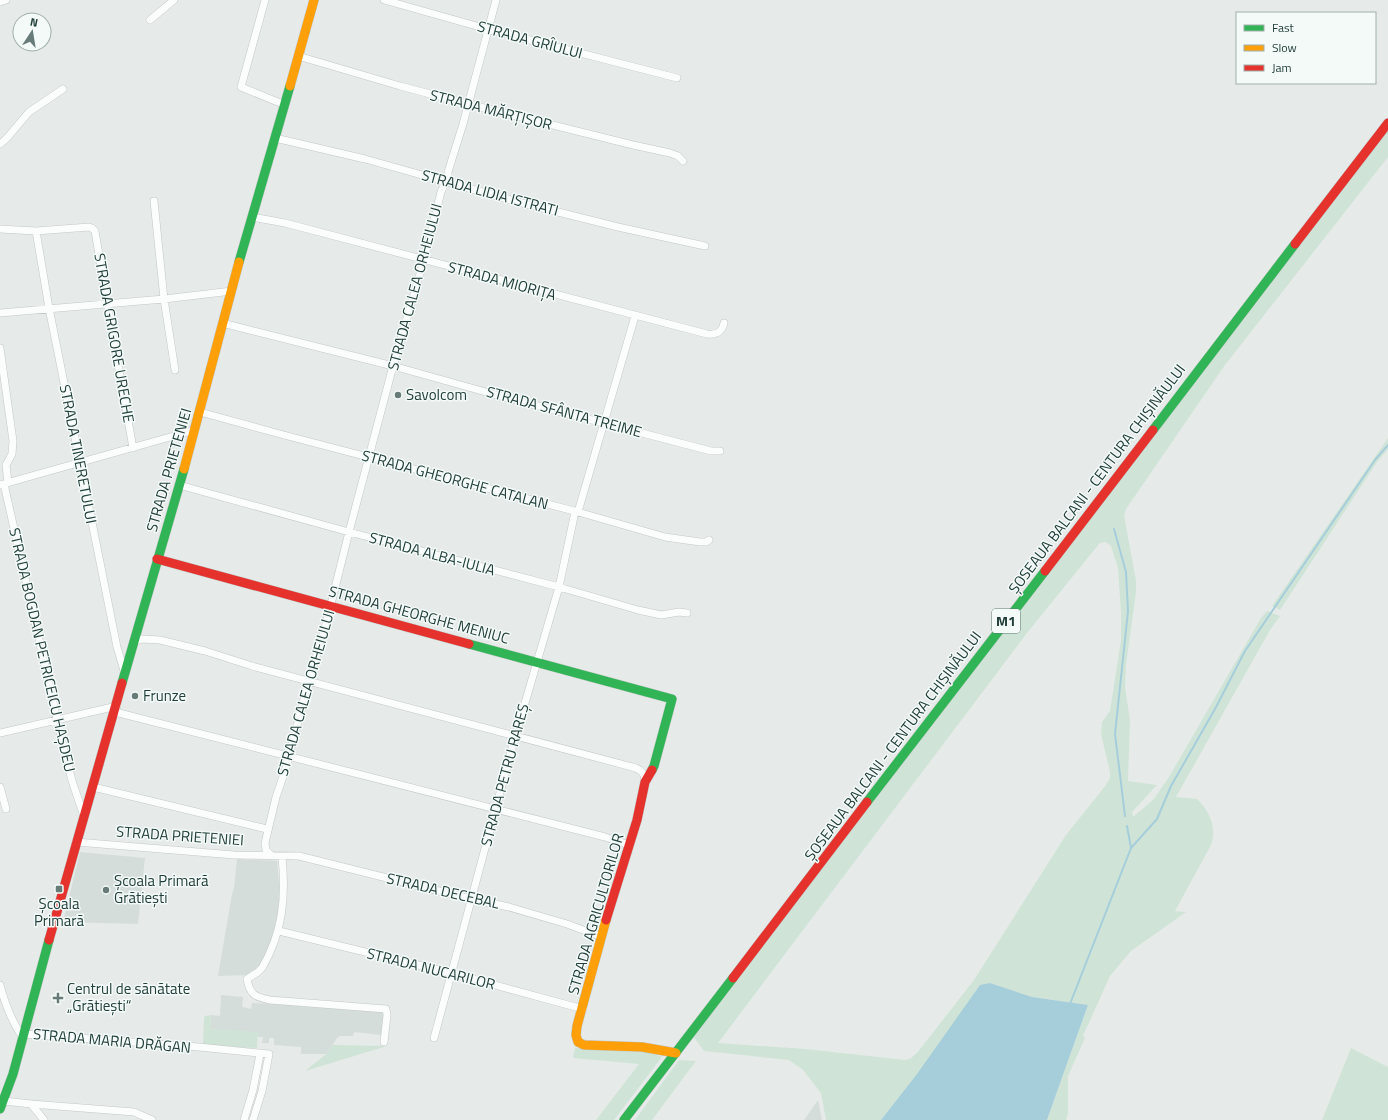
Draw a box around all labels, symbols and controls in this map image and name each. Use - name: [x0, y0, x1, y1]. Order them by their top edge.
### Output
- north arrow: [12, 12, 52, 52]
- legend: [1236, 12, 1376, 84]
- text: N: [29, 14, 39, 31]
- street label: STRADA GRÎULUI: [475, 14, 585, 65]
- text: Fast: [1272, 18, 1295, 37]
- text: Slow: [1272, 38, 1297, 57]
- text: Jam: [1272, 58, 1292, 77]
- street label: STRADA MĂRȚIȘOR: [428, 83, 555, 136]
- street label: STRADA LIDIA ISTRATI: [419, 163, 561, 222]
- street label: STRADA CALEA ORHEIULUI: [381, 201, 448, 373]
- street label: STRADA GRIGORE URECHE: [88, 251, 141, 424]
- street label: STRADA MIORIȚA: [446, 255, 559, 306]
- street label: ȘOSEAUA BALCANI - CENTURA CHIȘINĂULUI: [1002, 359, 1191, 598]
- street label: STRADA SFÂNTA TREIME: [484, 380, 644, 443]
- street label: STRADA TINERETULUI: [54, 382, 103, 525]
- place label: Savolcom: [406, 383, 467, 406]
- marker: Savolcom: [393, 390, 403, 400]
- street label: STRADA PRIETENIEI: [140, 405, 197, 535]
- street label: STRADA GHEORGHE CATALAN: [359, 444, 551, 516]
- street label: STRADA BOGDAN PETRICEICU HAȘDEU: [3, 525, 82, 774]
- street label: STRADA ALBA-IULIA: [367, 526, 498, 581]
- street label: STRADA GHEORGHE MENIUC: [326, 579, 512, 650]
- street label: STRADA CALEA ORHEIULUI: [271, 607, 340, 779]
- road number: M1: [992, 609, 1020, 633]
- street label: ȘOSEAUA BALCANI - CENTURA CHIȘINĂULUI: [798, 626, 987, 865]
- place label: Frunze: [143, 684, 186, 707]
- marker: Frunze: [130, 691, 140, 701]
- street label: STRADA PETRU RAREȘ: [474, 701, 535, 849]
- street label: STRADA PRIETENIEI: [115, 820, 245, 851]
- street label: STRADA AGRICULTORILOR: [561, 831, 630, 997]
- street label: STRADA DECEBAL: [384, 866, 502, 915]
- place label: Școala Primară Grătiești: [114, 869, 209, 909]
- marker: Școala Primară: [54, 884, 64, 894]
- marker: Școala Primară Grătiești: [101, 885, 111, 895]
- place label: Școala Primară: [34, 892, 85, 932]
- street label: STRADA NUCARILOR: [364, 941, 498, 996]
- place label: Centrul de sănătate „Grătiești“: [67, 977, 190, 1017]
- marker: Centrul de sănătate „Grătiești“: [52, 992, 64, 1004]
- street label: STRADA MARIA DRĂGAN: [32, 1022, 192, 1059]

